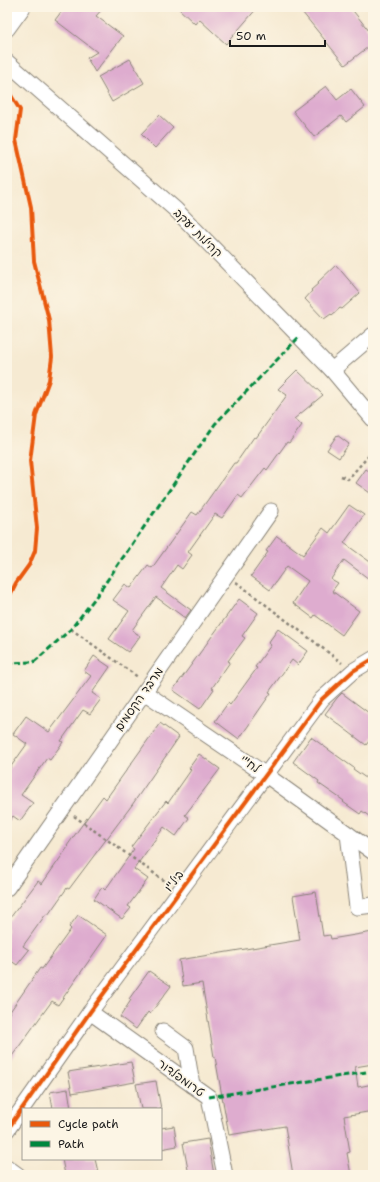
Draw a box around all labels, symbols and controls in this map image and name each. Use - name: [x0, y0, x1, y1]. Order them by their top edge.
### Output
- scale bar: [230, 22, 325, 48]
- text: 50 m: [236, 28, 266, 44]
- street label: קהילות יעקב: [170, 205, 226, 261]
- street label: מרבד הקסמים: [111, 664, 167, 734]
- street label: לח"י: [237, 752, 264, 777]
- street label: ביל"ו: [161, 867, 187, 895]
- street label: טרומפלדור: [154, 1056, 208, 1100]
- legend: [22, 1108, 162, 1160]
- text: Cycle path: [58, 1116, 119, 1132]
- text: Path: [58, 1136, 84, 1152]

